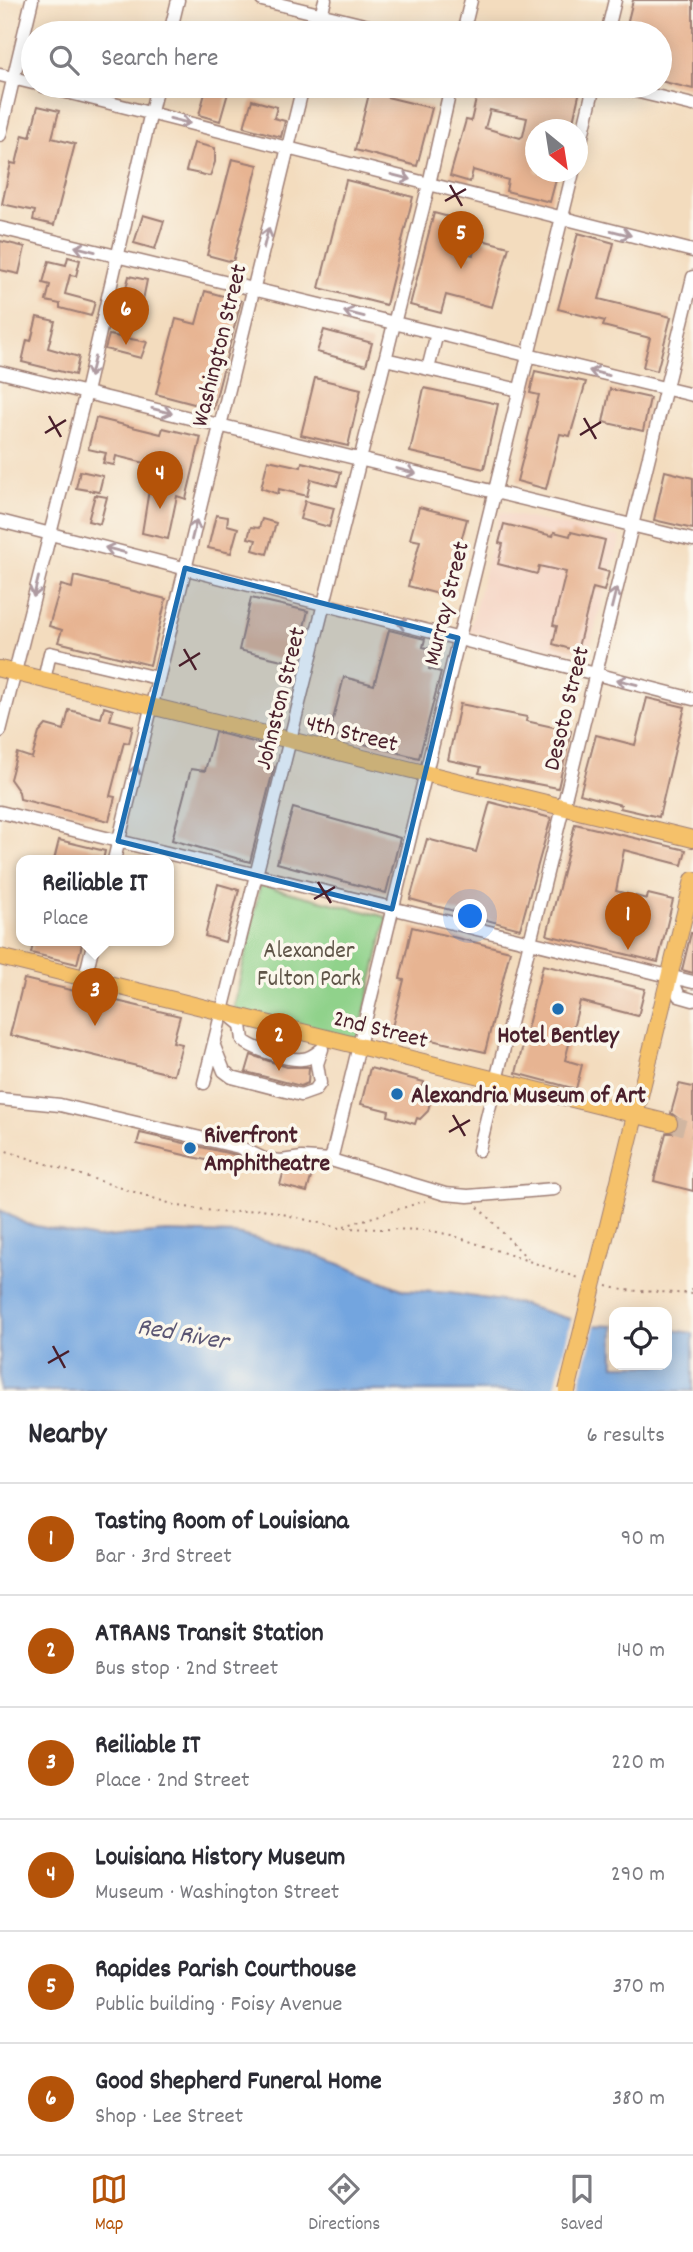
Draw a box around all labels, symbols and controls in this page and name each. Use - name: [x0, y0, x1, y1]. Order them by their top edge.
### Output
- search box: [21, 21, 672, 98]
- icon: search: [45, 41, 83, 79]
- text: Search here: [101, 41, 219, 78]
- one-way arrow: [168, 115, 191, 128]
- north arrow: [525, 119, 588, 182]
- one-way arrow: [389, 171, 411, 184]
- pin: 5: [438, 211, 484, 269]
- one-way arrow: [260, 227, 273, 250]
- one-way arrow: [609, 227, 632, 240]
- one-way arrow: [75, 242, 97, 255]
- street label: Washington Street: [184, 261, 258, 431]
- pin: 6: [103, 287, 149, 345]
- one-way arrow: [343, 307, 366, 320]
- one-way arrow: [85, 355, 98, 378]
- one-way arrow: [588, 366, 611, 379]
- one-way arrow: [150, 405, 172, 418]
- pin: 4: [137, 451, 183, 509]
- one-way arrow: [394, 465, 417, 478]
- one-way arrow: [188, 519, 202, 542]
- street label: Murray Street: [416, 538, 480, 669]
- one-way arrow: [104, 543, 127, 556]
- one-way arrow: [29, 576, 42, 598]
- one-way arrow: [608, 587, 621, 610]
- one-way arrow: [396, 618, 418, 631]
- street label: Johnston Street: [248, 624, 316, 774]
- street label: Desoto Street: [536, 643, 600, 774]
- one-way arrow: [616, 675, 639, 688]
- street label: 4th Street: [302, 707, 401, 763]
- one-way arrow: [128, 764, 142, 787]
- popup: [16, 855, 174, 946]
- text: Reiliable IT: [42, 866, 148, 903]
- pin: 1: [605, 892, 651, 950]
- your location: [453, 899, 487, 933]
- text: Place: [42, 903, 88, 936]
- park label: Alexander Fulton Park: [257, 935, 361, 997]
- pin: 3: [72, 968, 118, 1026]
- marker: Hotel Bentley: [550, 1001, 566, 1017]
- street label: 2nd Street: [329, 1003, 431, 1059]
- pin: 2: [256, 1013, 302, 1071]
- place label: Hotel Bentley: [497, 1020, 620, 1054]
- place label: Alexandria Museum of Art: [411, 1080, 646, 1114]
- marker: Alexandria Museum of Art: [389, 1086, 405, 1102]
- place label: Riverfront Amphitheatre: [204, 1120, 330, 1182]
- marker: Riverfront Amphitheatre: [182, 1140, 198, 1156]
- map controls: [609, 1307, 672, 1370]
- button: locate: [609, 1307, 672, 1370]
- water label: Red River: [134, 1309, 234, 1362]
- text: Nearby: [28, 1415, 106, 1458]
- text: 6 results: [587, 1420, 665, 1453]
- text: Tasting Room of Louisiana: [95, 1504, 349, 1541]
- text: 1: [48, 1523, 54, 1556]
- text: 90 m: [621, 1523, 665, 1556]
- text: Bar · 3rd Street: [95, 1541, 232, 1574]
- text: ATRANS Transit Station: [95, 1616, 323, 1653]
- text: 2: [46, 1635, 56, 1668]
- text: 140 m: [617, 1635, 665, 1668]
- text: Bus stop · 2nd Street: [95, 1653, 278, 1686]
- text: Reiliable IT: [95, 1728, 200, 1765]
- text: 3: [46, 1747, 56, 1780]
- text: 220 m: [611, 1747, 665, 1780]
- text: Place · 2nd Street: [95, 1765, 250, 1798]
- text: Louisiana History Museum: [95, 1840, 345, 1877]
- text: 4: [46, 1859, 56, 1892]
- text: 290 m: [611, 1859, 665, 1892]
- text: Museum · Washington Street: [95, 1877, 339, 1910]
- text: Rapides Parish Courthouse: [95, 1952, 356, 1989]
- text: 5: [46, 1971, 56, 2004]
- text: 370 m: [612, 1971, 665, 2004]
- text: Public building · Foisy Avenue: [95, 1989, 342, 2022]
- text: Good Shepherd Funeral Home: [95, 2064, 382, 2101]
- text: 6: [45, 2083, 57, 2116]
- text: 380 m: [612, 2083, 665, 2116]
- text: Shop · Lee Street: [95, 2101, 243, 2134]
- tab: Map: [90, 2170, 128, 2239]
- tab: Directions: [308, 2170, 380, 2239]
- tab: Saved: [560, 2170, 603, 2239]

